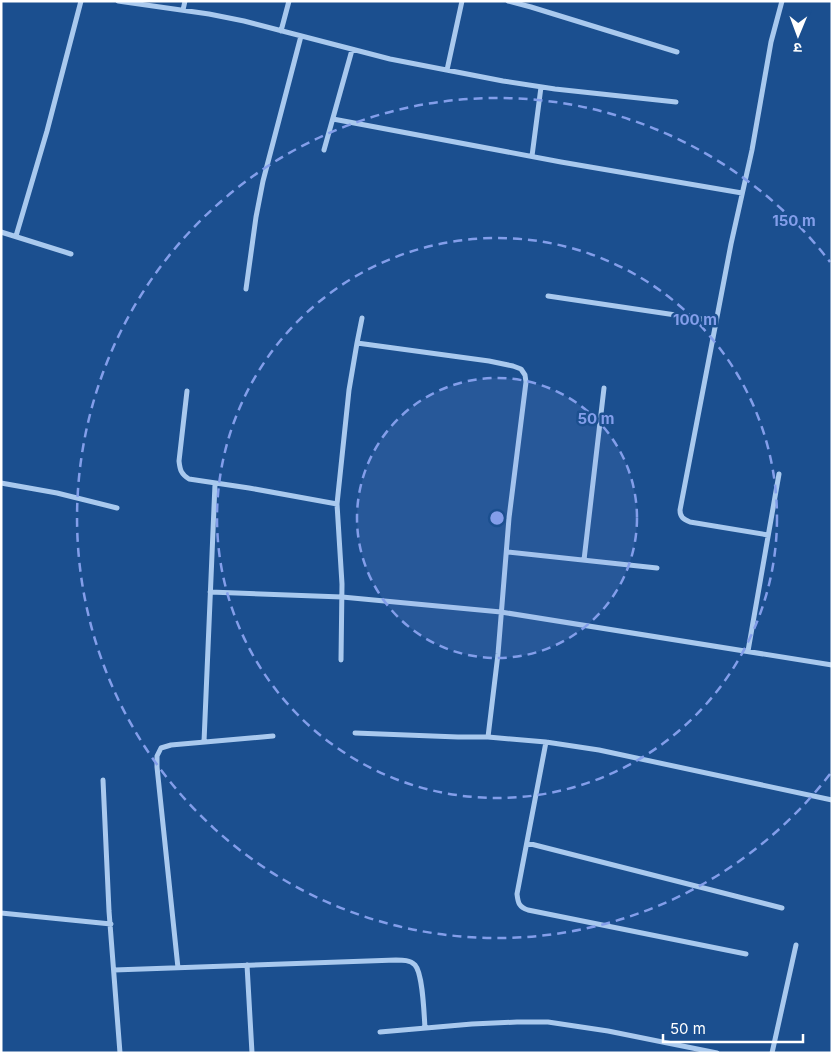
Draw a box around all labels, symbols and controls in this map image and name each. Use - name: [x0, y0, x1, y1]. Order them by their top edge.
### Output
- north arrow: [773, 10, 823, 60]
- text: उ: [793, 40, 802, 57]
- text: 150 m: [772, 211, 816, 230]
- text: 100 m: [673, 310, 717, 329]
- text: 50 m: [578, 409, 614, 428]
- centre of rings: [488, 509, 506, 527]
- scale bar: [663, 1012, 803, 1044]
- text: 50 m: [670, 1019, 706, 1038]

